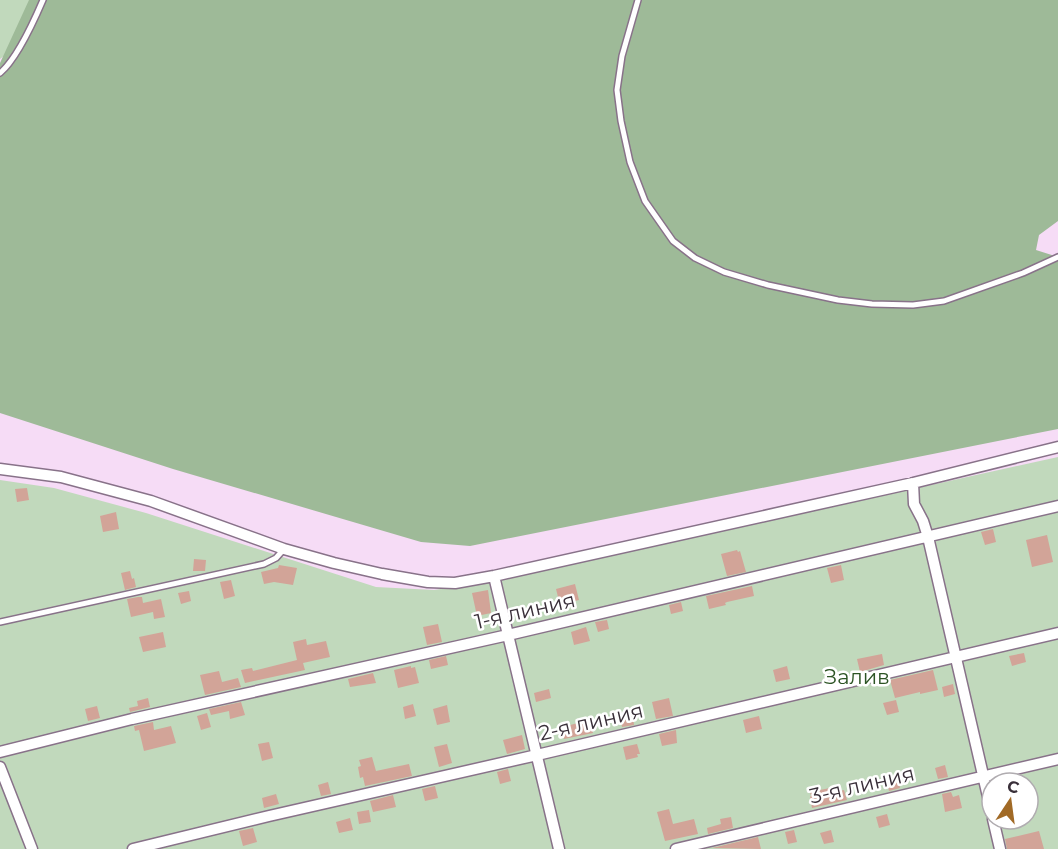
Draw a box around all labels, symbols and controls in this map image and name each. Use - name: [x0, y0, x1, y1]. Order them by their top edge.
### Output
- street label: 1-я линия: [472, 587, 578, 634]
- park label: Залив: [824, 664, 890, 689]
- street label: 2-я линия: [536, 697, 646, 746]
- street label: 3-я линия: [807, 760, 917, 809]
- north arrow: [980, 771, 1040, 831]
- text: С: [1005, 776, 1021, 798]

